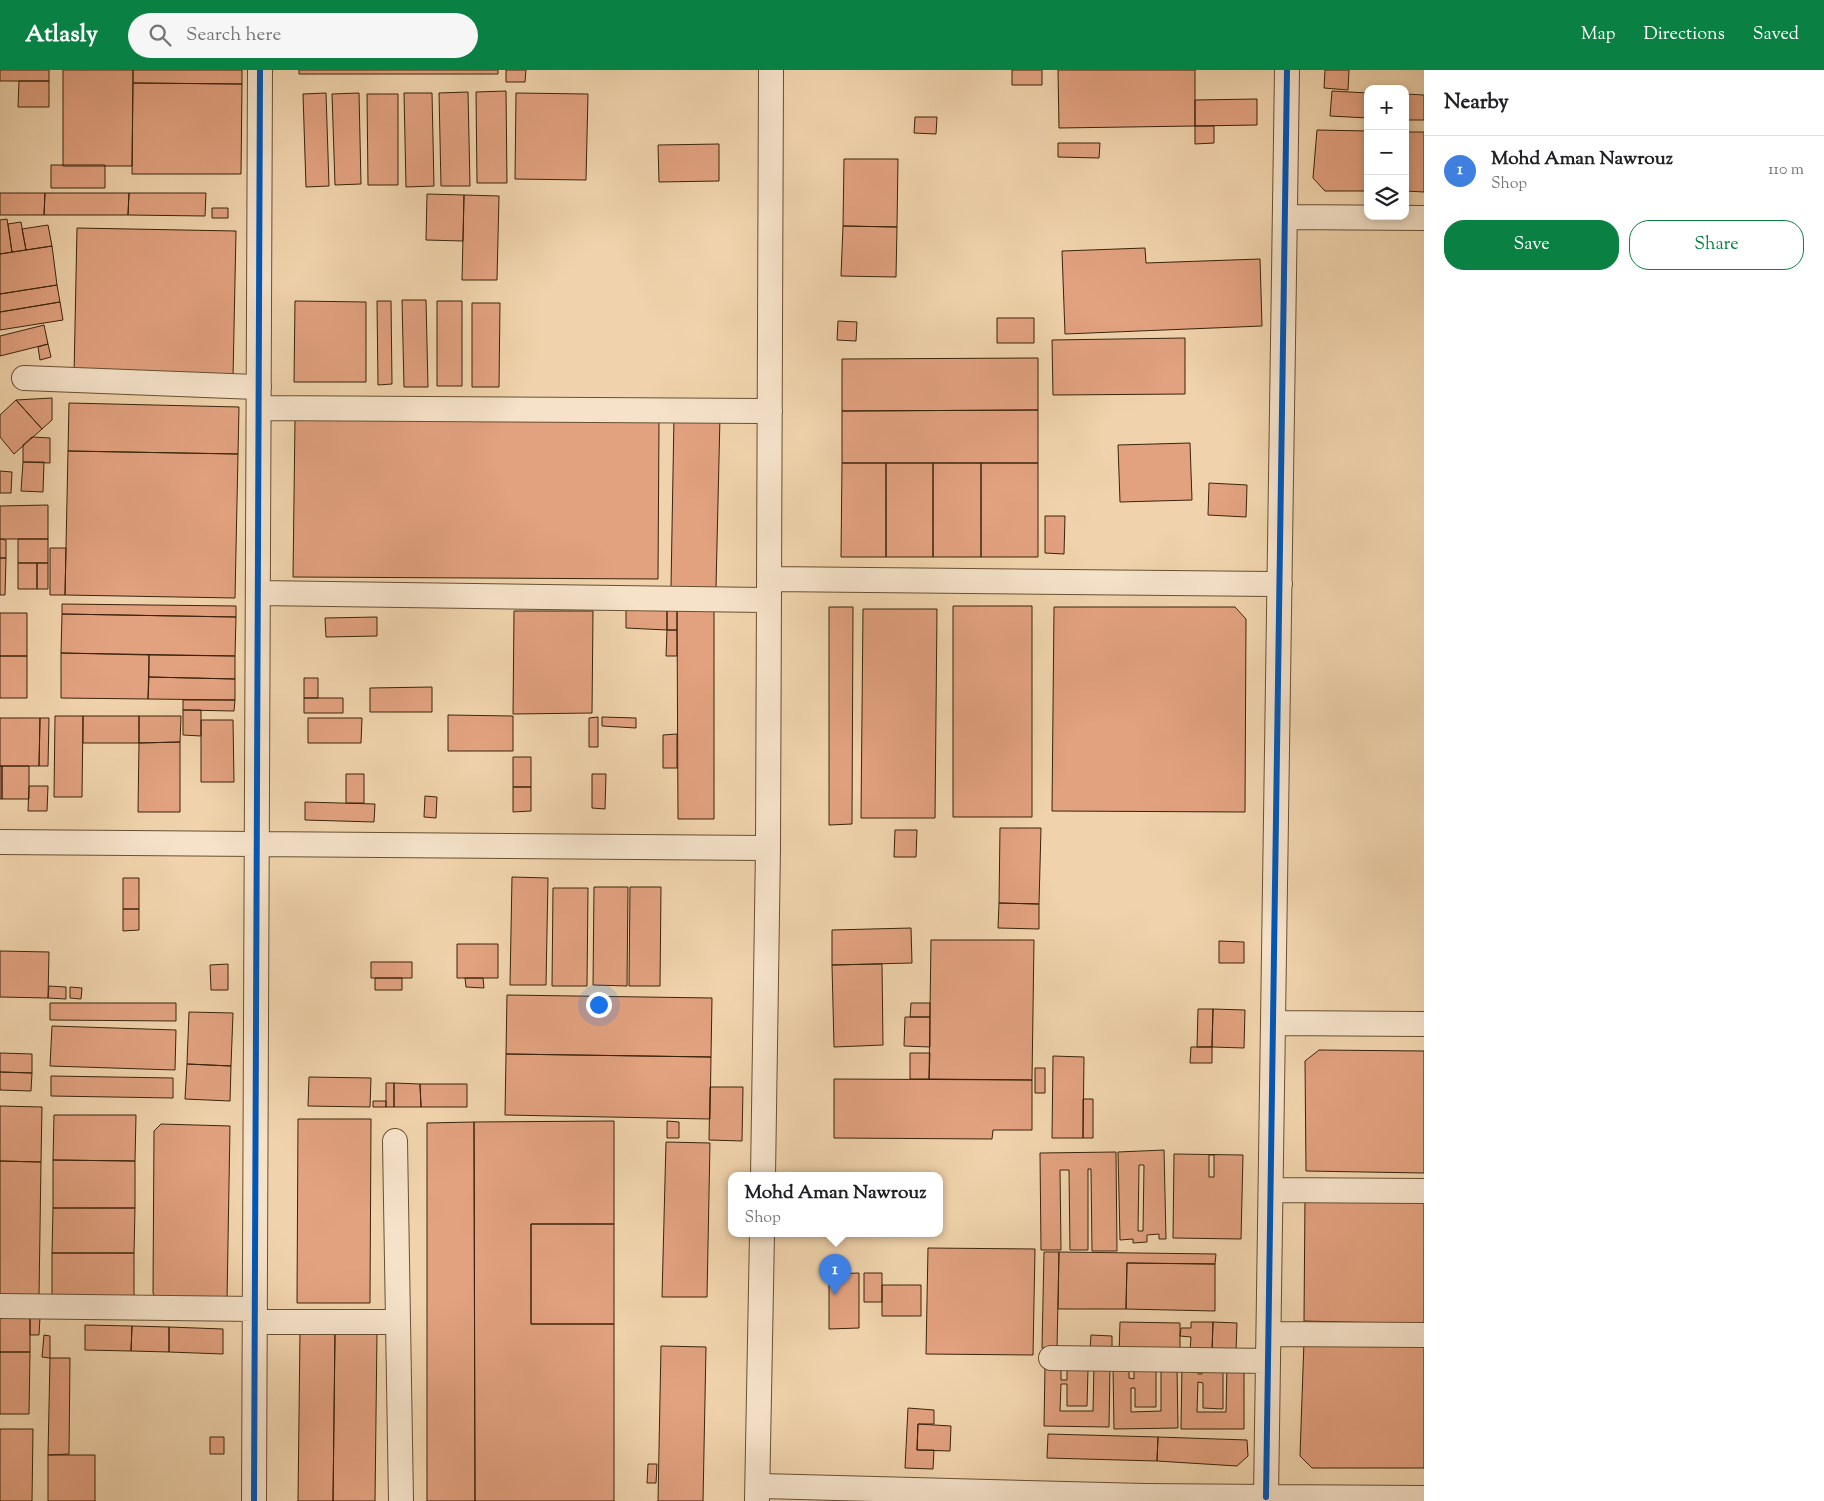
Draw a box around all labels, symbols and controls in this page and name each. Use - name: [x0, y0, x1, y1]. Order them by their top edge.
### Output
- search box: [128, 13, 478, 58]
- text: Atlasly: [25, 18, 98, 52]
- icon: search: [146, 21, 174, 49]
- text: Search here: [186, 22, 281, 49]
- text: Map: [1581, 22, 1616, 48]
- text: Directions: [1644, 22, 1725, 48]
- text: Saved: [1753, 22, 1799, 48]
- map controls: [1364, 85, 1409, 220]
- button: +: [1364, 85, 1409, 130]
- text: Nearby: [1444, 88, 1509, 118]
- button: −: [1364, 130, 1409, 175]
- text: Mohd Aman Nawrouz: [1491, 146, 1673, 173]
- text: 1: [1457, 159, 1463, 182]
- text: 110 m: [1768, 159, 1804, 182]
- text: Shop: [1491, 173, 1527, 196]
- button: layers: [1364, 175, 1409, 220]
- button: Save: [1444, 220, 1619, 270]
- button: Share: [1629, 220, 1804, 270]
- your location: [586, 992, 612, 1018]
- popup: [728, 1172, 943, 1237]
- text: Mohd Aman Nawrouz: [745, 1180, 926, 1207]
- text: Shop: [745, 1207, 781, 1230]
- pin: 1: [819, 1254, 851, 1295]

